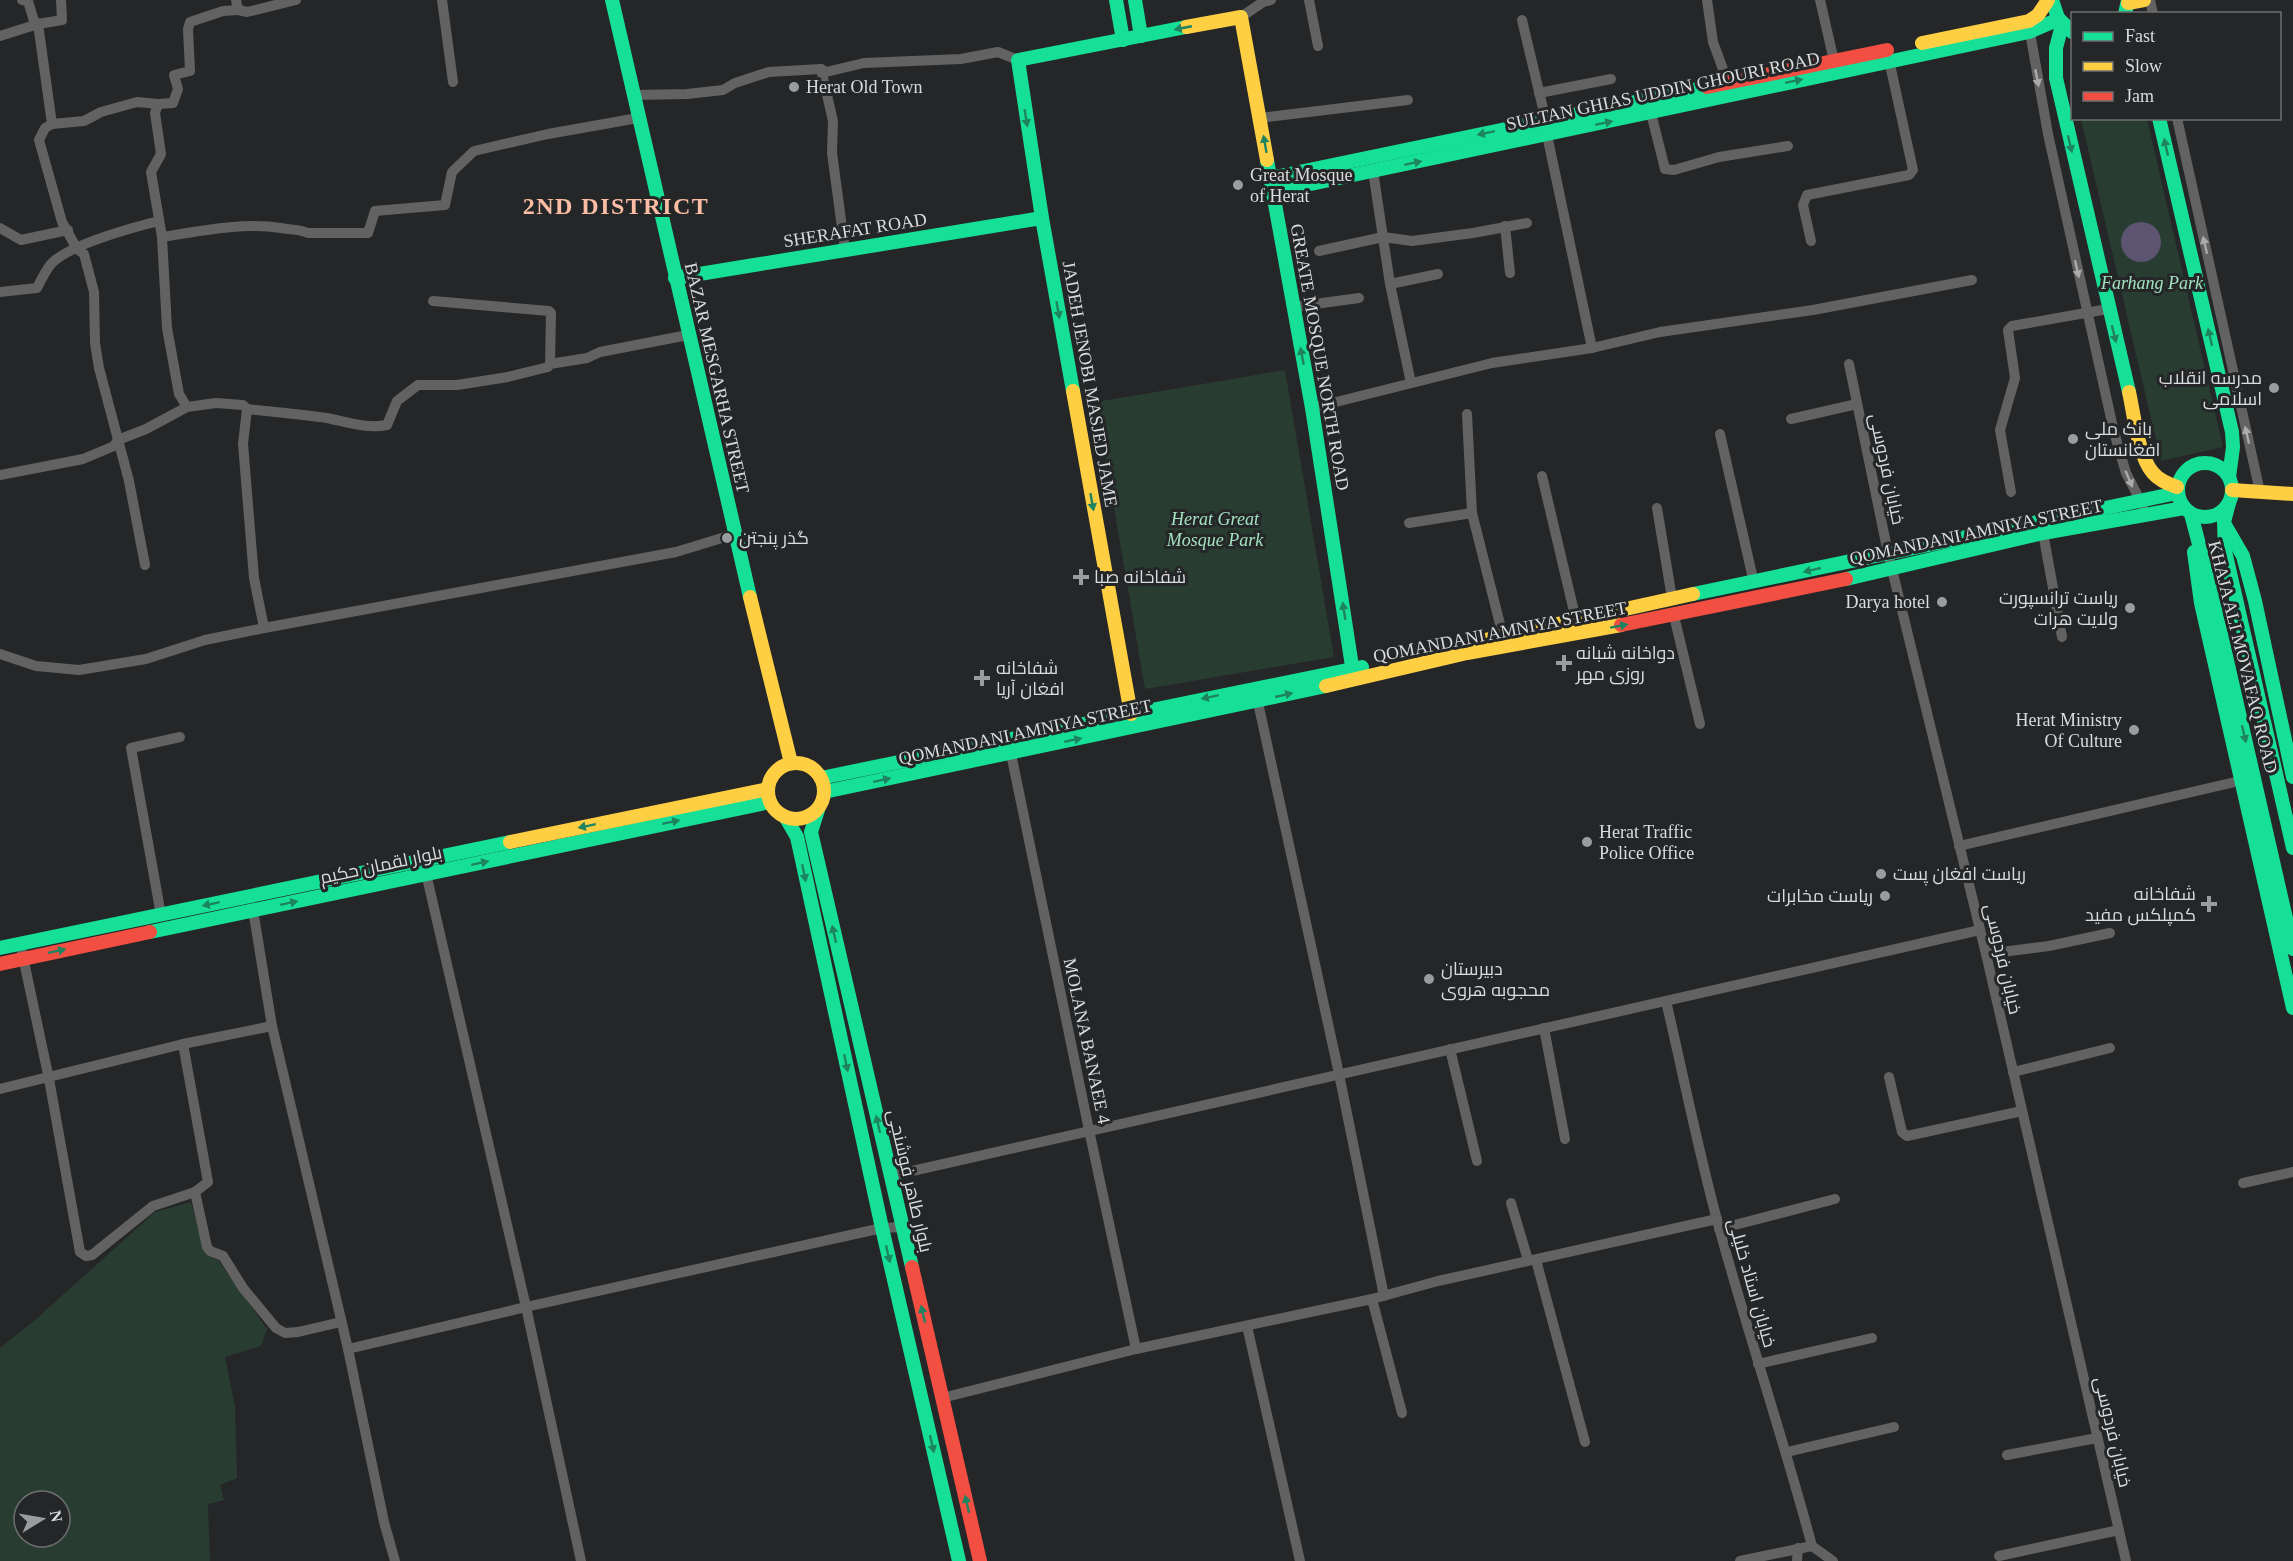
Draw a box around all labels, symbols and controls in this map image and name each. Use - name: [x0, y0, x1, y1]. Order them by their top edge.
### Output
- legend: [2071, 12, 2281, 120]
- one-way arrow: [1173, 24, 1192, 33]
- text: Fast: [2125, 26, 2155, 46]
- street label: SULTAN GHIAS UDDIN GHOURI ROAD: [1504, 48, 1822, 134]
- text: Slow: [2125, 56, 2162, 76]
- one-way arrow: [2033, 69, 2042, 88]
- one-way arrow: [1785, 76, 1803, 86]
- place label: Herat Old Town: [806, 77, 922, 97]
- marker: Herat Old Town: [787, 80, 801, 94]
- text: Jam: [2125, 86, 2154, 106]
- one-way arrow: [1022, 108, 1031, 127]
- one-way arrow: [1594, 118, 1613, 127]
- one-way arrow: [1476, 129, 1495, 138]
- one-way arrow: [1260, 134, 1269, 153]
- one-way arrow: [2066, 135, 2076, 153]
- one-way arrow: [2160, 138, 2170, 156]
- one-way arrow: [1403, 158, 1422, 167]
- place label: Great Mosque of Herat: [1250, 165, 1352, 206]
- marker: Great Mosque of Herat: [1231, 178, 1245, 192]
- district label: 2ND DISTRICT: [523, 193, 709, 219]
- street label: SHERAFAT ROAD: [782, 209, 928, 251]
- street label: GREATE MOSQUE NORTH ROAD: [1287, 222, 1353, 492]
- one-way arrow: [2200, 235, 2209, 254]
- street label: JADEH JENOBI MASJED JAME: [1058, 259, 1122, 509]
- one-way arrow: [2073, 260, 2082, 279]
- street label: BAZAR MESGARHA STREET: [681, 261, 753, 495]
- park label: Farhang Park: [2100, 273, 2204, 293]
- one-way arrow: [1054, 301, 1063, 320]
- one-way arrow: [2109, 325, 2119, 343]
- one-way arrow: [2204, 328, 2214, 346]
- one-way arrow: [1297, 347, 1306, 366]
- place label: مدرسه انقلاب اسلامی: [2159, 368, 2262, 410]
- marker: مدرسه انقلاب اسلامی: [2267, 381, 2281, 395]
- street label: خیابان فردوسی: [1865, 412, 1909, 526]
- place label: بانک ملی افغانستان: [2085, 419, 2160, 461]
- one-way arrow: [2242, 426, 2252, 444]
- marker: بانک ملی افغانستان: [2066, 432, 2080, 446]
- one-way arrow: [2124, 470, 2134, 488]
- one-way arrow: [1088, 493, 1097, 512]
- street label: QOMANDANI AMNIYA STREET: [1848, 495, 2104, 569]
- park label: Herat Great Mosque Park: [1166, 509, 1264, 550]
- place label: گذر پنجتن: [739, 528, 809, 550]
- marker: گذر پنجتن: [720, 531, 734, 545]
- street label: KHAJA ALI MOVAFAQ ROAD: [2204, 539, 2282, 775]
- one-way arrow: [1802, 566, 1821, 575]
- place label: شفاخانه صبا: [1094, 567, 1186, 587]
- marker: شفاخانه صبا: [1072, 568, 1090, 586]
- place label: ریاست ترانسپورت ولایت هرات: [1999, 588, 2118, 630]
- place label: Darya hotel: [1846, 592, 1930, 612]
- marker: Darya hotel: [1935, 595, 1949, 609]
- street label: QOMANDANI AMNIYA STREET: [1371, 598, 1629, 666]
- one-way arrow: [1339, 601, 1348, 620]
- marker: ریاست ترانسپورت ولایت هرات: [2123, 601, 2137, 615]
- one-way arrow: [1609, 621, 1628, 630]
- place label: دواخانه شبانه روزی مهر: [1575, 643, 1675, 685]
- marker: دواخانه شبانه روزی مهر: [1557, 656, 1571, 670]
- place label: شفاخانه افغان آریا: [996, 658, 1065, 700]
- marker: شفاخانه افغان آریا: [973, 669, 991, 687]
- one-way arrow: [1275, 690, 1293, 700]
- one-way arrow: [1200, 693, 1219, 702]
- street label: QOMANDANI AMNIYA STREET: [897, 695, 1153, 769]
- place label: Herat Ministry Of Culture: [2016, 710, 2122, 751]
- marker: Herat Ministry Of Culture: [2127, 723, 2141, 737]
- one-way arrow: [2240, 725, 2250, 743]
- one-way arrow: [1063, 735, 1082, 744]
- one-way arrow: [872, 775, 891, 784]
- one-way arrow: [662, 817, 680, 827]
- one-way arrow: [578, 822, 597, 831]
- place label: Herat Traffic Police Office: [1599, 822, 1694, 863]
- marker: Herat Traffic Police Office: [1580, 835, 1594, 849]
- street label: بلوار لقمان حکیم: [318, 842, 444, 890]
- one-way arrow: [471, 857, 489, 867]
- one-way arrow: [800, 863, 810, 882]
- place label: ریاست افغان پست: [1893, 864, 2026, 886]
- marker: ریاست افغان پست: [1874, 867, 1888, 881]
- place label: شفاخانه کمپلکس مفید: [2085, 884, 2196, 926]
- place label: ریاست مخابرات: [1767, 886, 1873, 907]
- marker: ریاست مخابرات: [1878, 889, 1892, 903]
- marker: شفاخانه کمپلکس مفید: [2200, 895, 2218, 913]
- one-way arrow: [280, 898, 299, 907]
- one-way arrow: [202, 900, 221, 910]
- street label: خیابان فردوسی: [1980, 902, 2025, 1016]
- one-way arrow: [829, 924, 838, 943]
- one-way arrow: [48, 946, 66, 956]
- street label: MOLANA BANAEE 4: [1060, 956, 1114, 1126]
- place label: دبیرستان محجوبه هروی: [1441, 959, 1550, 1001]
- marker: دبیرستان محجوبه هروی: [1422, 972, 1436, 986]
- one-way arrow: [842, 1054, 851, 1073]
- street label: بلوار طاهر فوشنجی: [883, 1108, 936, 1255]
- one-way arrow: [873, 1115, 883, 1133]
- street label: خیابان استاد خلیلی: [1723, 1216, 1780, 1350]
- one-way arrow: [883, 1244, 893, 1263]
- one-way arrow: [917, 1305, 927, 1323]
- street label: خیابان فردوسی: [2090, 1375, 2135, 1489]
- one-way arrow: [927, 1434, 937, 1453]
- north arrow: [12, 1489, 72, 1549]
- one-way arrow: [961, 1495, 971, 1513]
- text: N: [47, 1509, 66, 1524]

